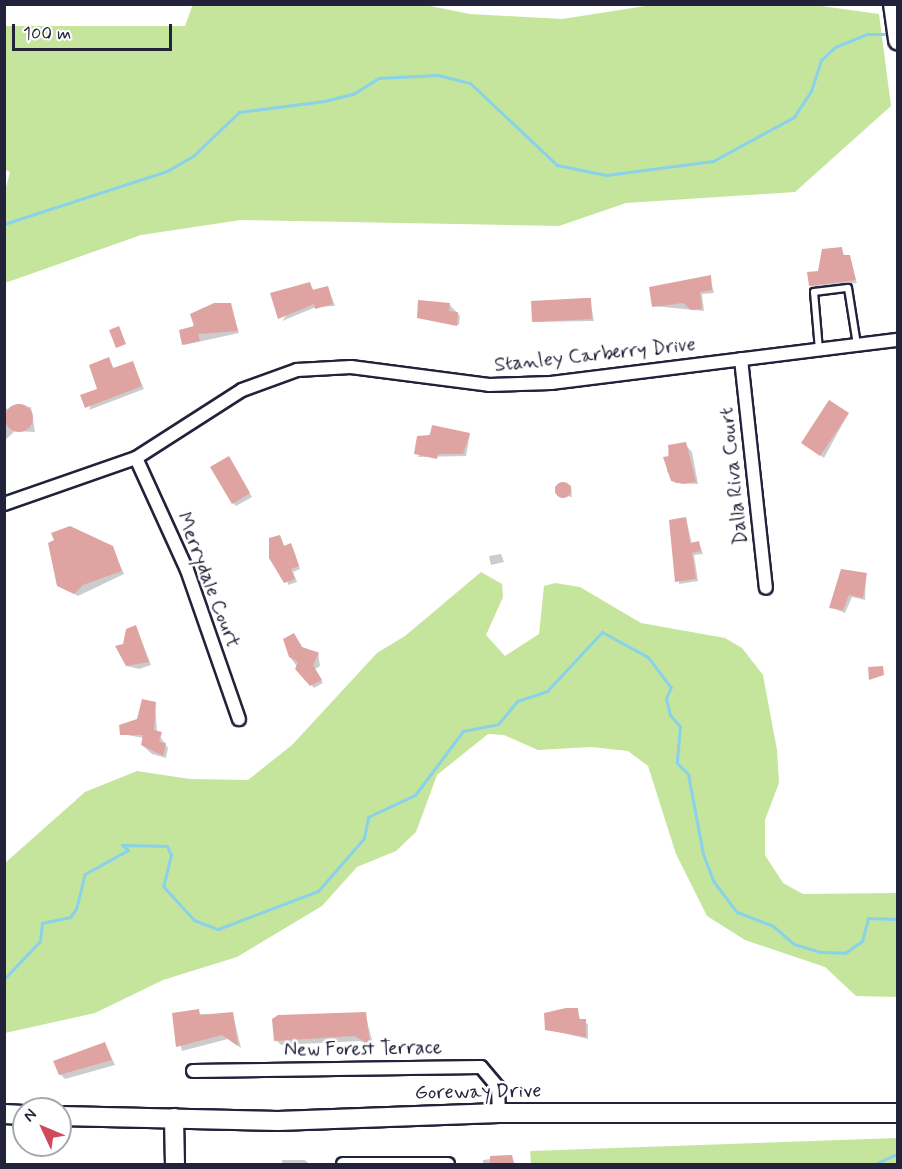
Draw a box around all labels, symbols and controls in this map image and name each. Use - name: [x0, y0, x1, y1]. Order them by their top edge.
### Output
- scale bar: [15, 12, 176, 50]
- text: 100 m: [23, 22, 71, 46]
- street label: Stanley Carberry Drive: [493, 333, 697, 377]
- street label: Dalla Riva Court: [715, 406, 753, 546]
- street label: Merrydale Court: [171, 509, 245, 651]
- street label: New Forest Terrace: [283, 1036, 443, 1062]
- street label: Goreway Drive: [415, 1079, 541, 1105]
- north arrow: [12, 1097, 72, 1157]
- text: N: [19, 1104, 41, 1127]

